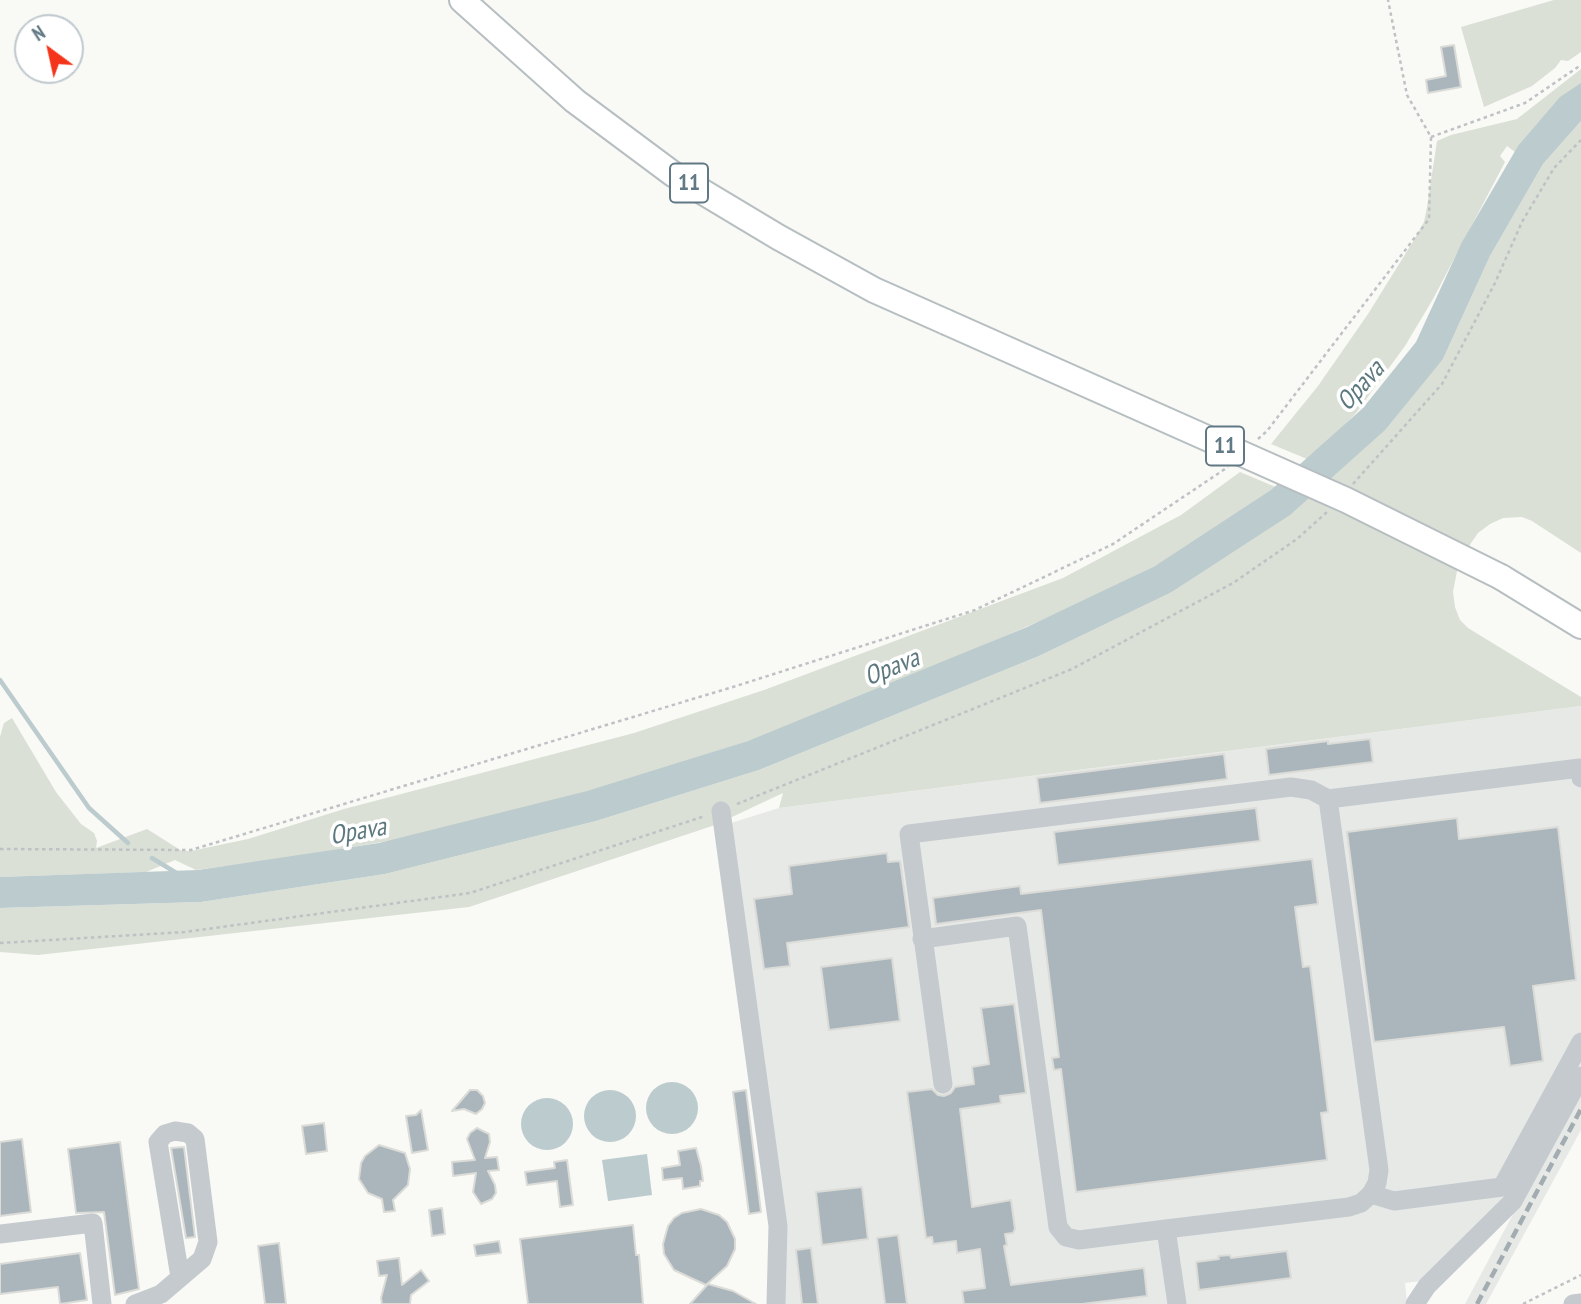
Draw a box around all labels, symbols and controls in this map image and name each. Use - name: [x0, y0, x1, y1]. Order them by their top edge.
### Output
- north arrow: [14, 14, 84, 84]
- text: N: [28, 20, 49, 46]
- road number: 11: [670, 164, 708, 202]
- water label: Opava: [1331, 355, 1391, 417]
- road number: 11: [1206, 426, 1244, 466]
- water label: Opava: [860, 643, 924, 693]
- water label: Opava: [327, 812, 389, 852]

